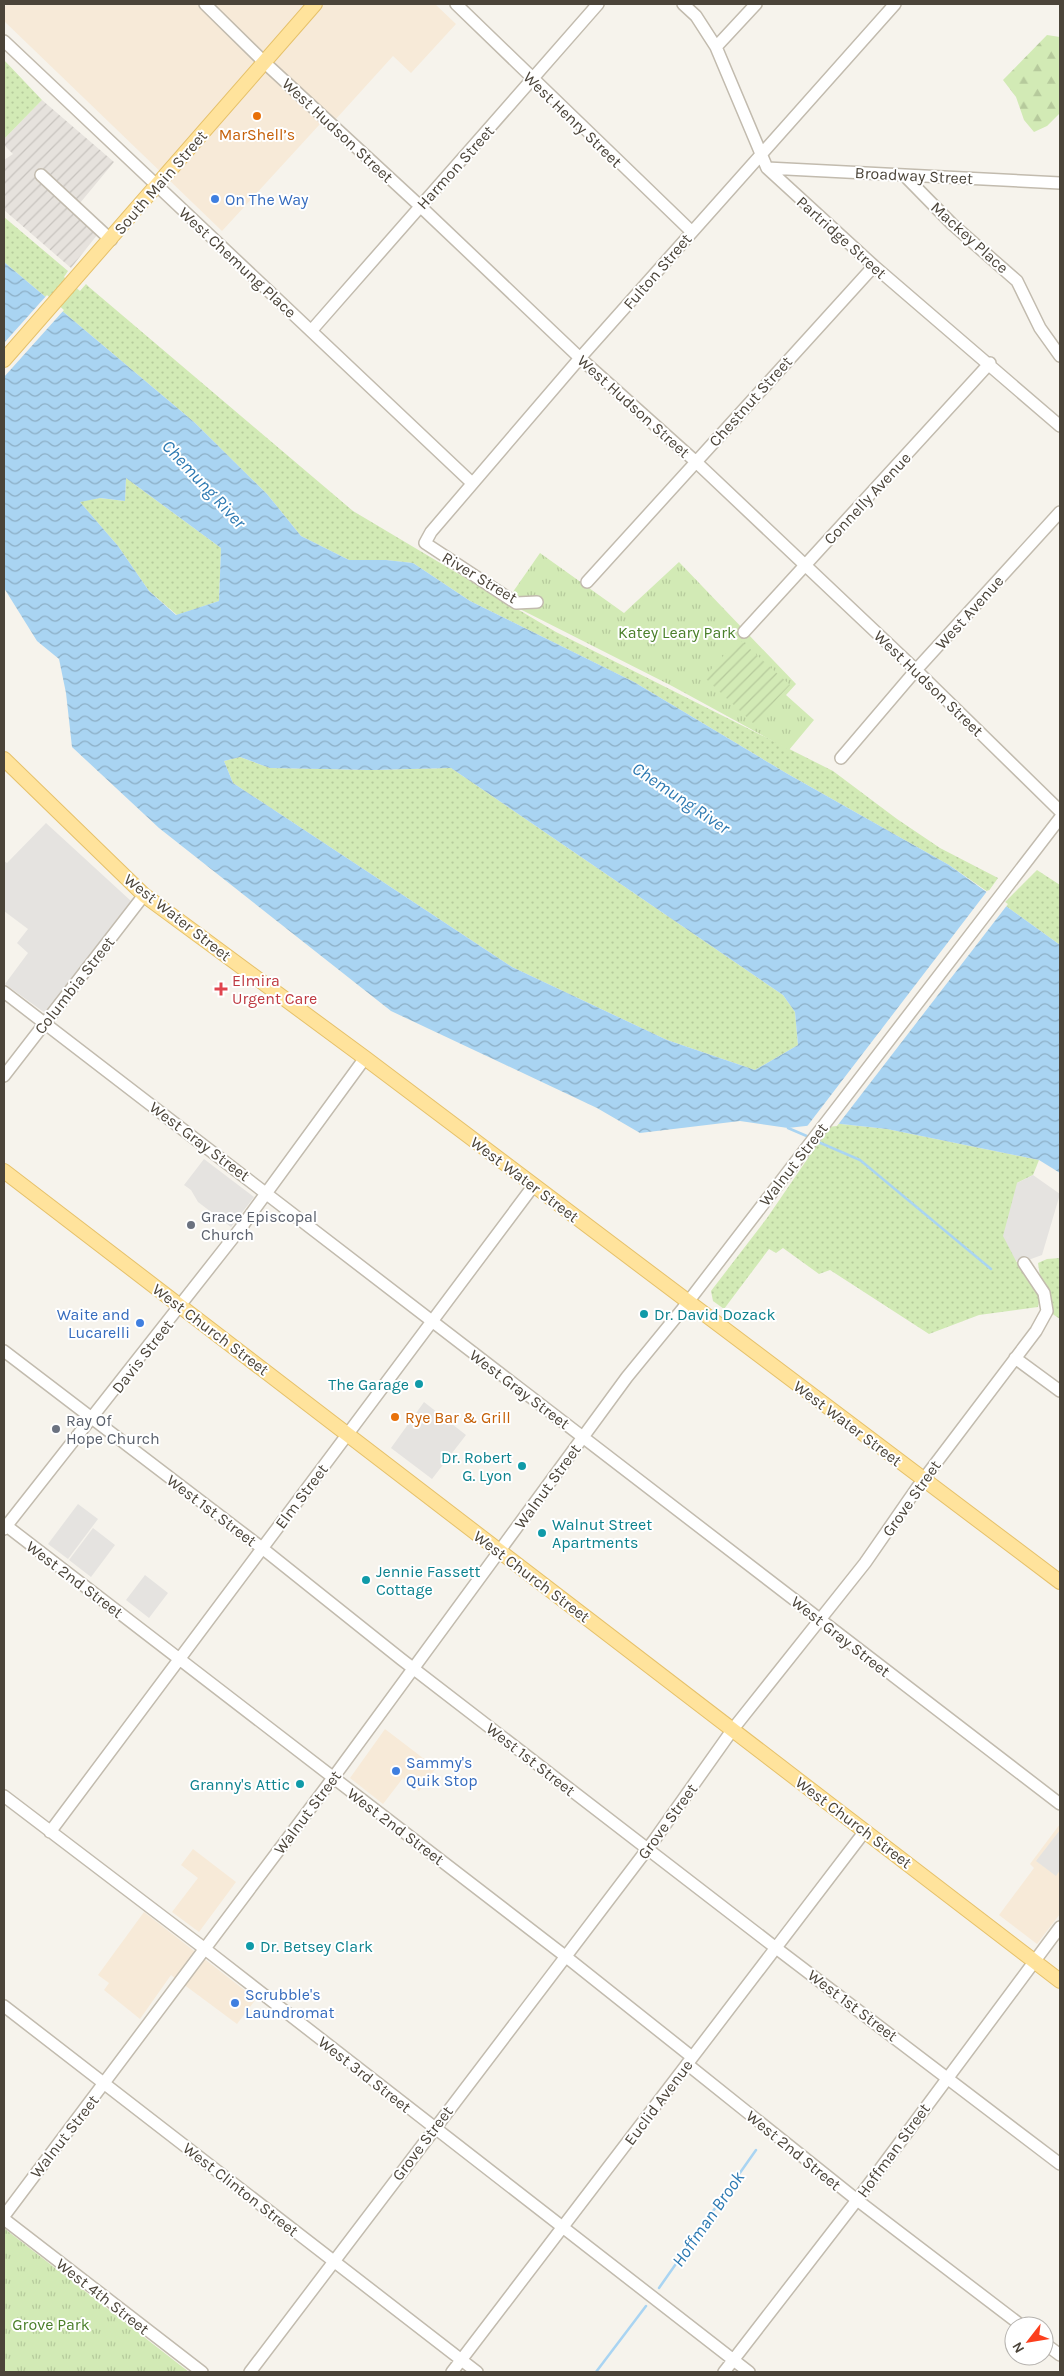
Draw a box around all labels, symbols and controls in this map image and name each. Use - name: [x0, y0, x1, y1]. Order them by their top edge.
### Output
- street label: West Henry Street: [519, 67, 626, 171]
- street label: West Hudson Street: [278, 74, 397, 187]
- marker: MarShell’s: [251, 110, 263, 122]
- street label: Harmon Street: [413, 121, 498, 213]
- place label: MarShell’s: [219, 125, 295, 144]
- street label: South Main Street: [110, 126, 211, 238]
- street label: Broadway Street: [854, 163, 974, 188]
- place label: On The Way: [225, 190, 309, 209]
- street label: Partridge Street: [793, 192, 891, 283]
- marker: On The Way: [209, 193, 221, 205]
- street label: Mackey Place: [927, 198, 1012, 277]
- street label: West Chemung Place: [175, 203, 300, 322]
- street label: Fulton Street: [619, 230, 695, 313]
- street label: West Hudson Street: [574, 351, 694, 462]
- street label: Chestnut Street: [705, 352, 796, 450]
- water label: Chemung River: [157, 435, 251, 534]
- street label: Connelly Avenue: [820, 448, 915, 548]
- street label: River Street: [439, 548, 521, 607]
- street label: West Avenue: [931, 571, 1008, 653]
- park label: Katey Leary Park: [618, 623, 736, 642]
- street label: West Hudson Street: [870, 626, 987, 740]
- water label: Chemung River: [628, 757, 735, 839]
- street label: West Water Street: [120, 870, 235, 965]
- street label: Columbia Street: [30, 933, 118, 1038]
- place label: Elmira Urgent Care: [232, 971, 317, 1008]
- marker: Elmira Urgent Care: [214, 982, 228, 996]
- street label: West Gray Street: [146, 1098, 253, 1185]
- street label: Walnut Street: [755, 1119, 832, 1210]
- street label: West Water Street: [467, 1133, 583, 1226]
- place label: Grace Episcopal Church: [201, 1207, 317, 1244]
- marker: Grace Episcopal Church: [185, 1219, 197, 1231]
- street label: West Church Street: [149, 1279, 273, 1379]
- place label: Waite and Lucarelli: [57, 1305, 130, 1342]
- place label: Dr. David Dozack: [654, 1305, 775, 1324]
- marker: Dr. David Dozack: [638, 1308, 650, 1320]
- street label: Davis Street: [108, 1316, 177, 1397]
- marker: Waite and Lucarelli: [134, 1317, 146, 1329]
- street label: West Gray Street: [466, 1346, 573, 1433]
- place label: The Garage: [328, 1375, 409, 1394]
- street label: West Water Street: [790, 1377, 906, 1470]
- marker: The Garage: [413, 1378, 425, 1390]
- place label: Rye Bar & Grill: [405, 1408, 511, 1427]
- place label: Ray Of Hope Church: [66, 1411, 160, 1448]
- marker: Rye Bar & Grill: [389, 1411, 401, 1423]
- marker: Ray Of Hope Church: [50, 1423, 62, 1435]
- street label: Walnut Street: [510, 1440, 585, 1532]
- place label: Dr. Robert G. Lyon: [441, 1448, 512, 1485]
- street label: Grove Street: [878, 1456, 945, 1540]
- street label: Elm Street: [271, 1460, 332, 1532]
- marker: Dr. Robert G. Lyon: [516, 1460, 528, 1472]
- street label: West 1st Street: [163, 1470, 260, 1550]
- place label: Walnut Street Apartments: [552, 1515, 652, 1552]
- street label: West Church Street: [470, 1526, 594, 1626]
- marker: Walnut Street Apartments: [536, 1527, 548, 1539]
- street label: West 2nd Street: [23, 1537, 127, 1622]
- place label: Jennie Fassett Cottage: [376, 1562, 481, 1599]
- marker: Jennie Fassett Cottage: [360, 1574, 372, 1586]
- street label: West Gray Street: [787, 1592, 894, 1681]
- street label: West 1st Street: [482, 1719, 579, 1800]
- place label: Sammy's Quik Stop: [406, 1753, 477, 1790]
- marker: Sammy's Quik Stop: [390, 1765, 402, 1777]
- street label: Walnut Street: [270, 1767, 345, 1858]
- street label: West Church Street: [792, 1772, 916, 1872]
- place label: Granny's Attic: [190, 1775, 290, 1794]
- marker: Granny's Attic: [294, 1778, 306, 1790]
- street label: Grove Street: [634, 1780, 701, 1863]
- street label: West 2nd Street: [344, 1784, 448, 1869]
- place label: Dr. Betsey Clark: [260, 1937, 373, 1956]
- marker: Dr. Betsey Clark: [244, 1940, 256, 1952]
- street label: West 1st Street: [804, 1965, 901, 2045]
- place label: Scrubble's Laundromat: [245, 1985, 334, 2022]
- marker: Scrubble's Laundromat: [229, 1997, 241, 2009]
- street label: West 3rd Street: [314, 2032, 415, 2117]
- street label: Euclid Avenue: [620, 2056, 697, 2149]
- street label: Walnut Street: [26, 2091, 103, 2182]
- street label: Hoffman Street: [853, 2100, 934, 2201]
- street label: Grove Street: [388, 2102, 457, 2184]
- street label: West 2nd Street: [742, 2106, 845, 2194]
- street label: West Clinton Street: [179, 2138, 302, 2240]
- water label: Hoffman Brook: [667, 2166, 750, 2271]
- street label: West 4th Street: [52, 2254, 153, 2339]
- park label: Grove Park: [12, 2315, 90, 2334]
- north arrow: [1004, 2316, 1054, 2366]
- text: N: [1008, 2339, 1028, 2356]

